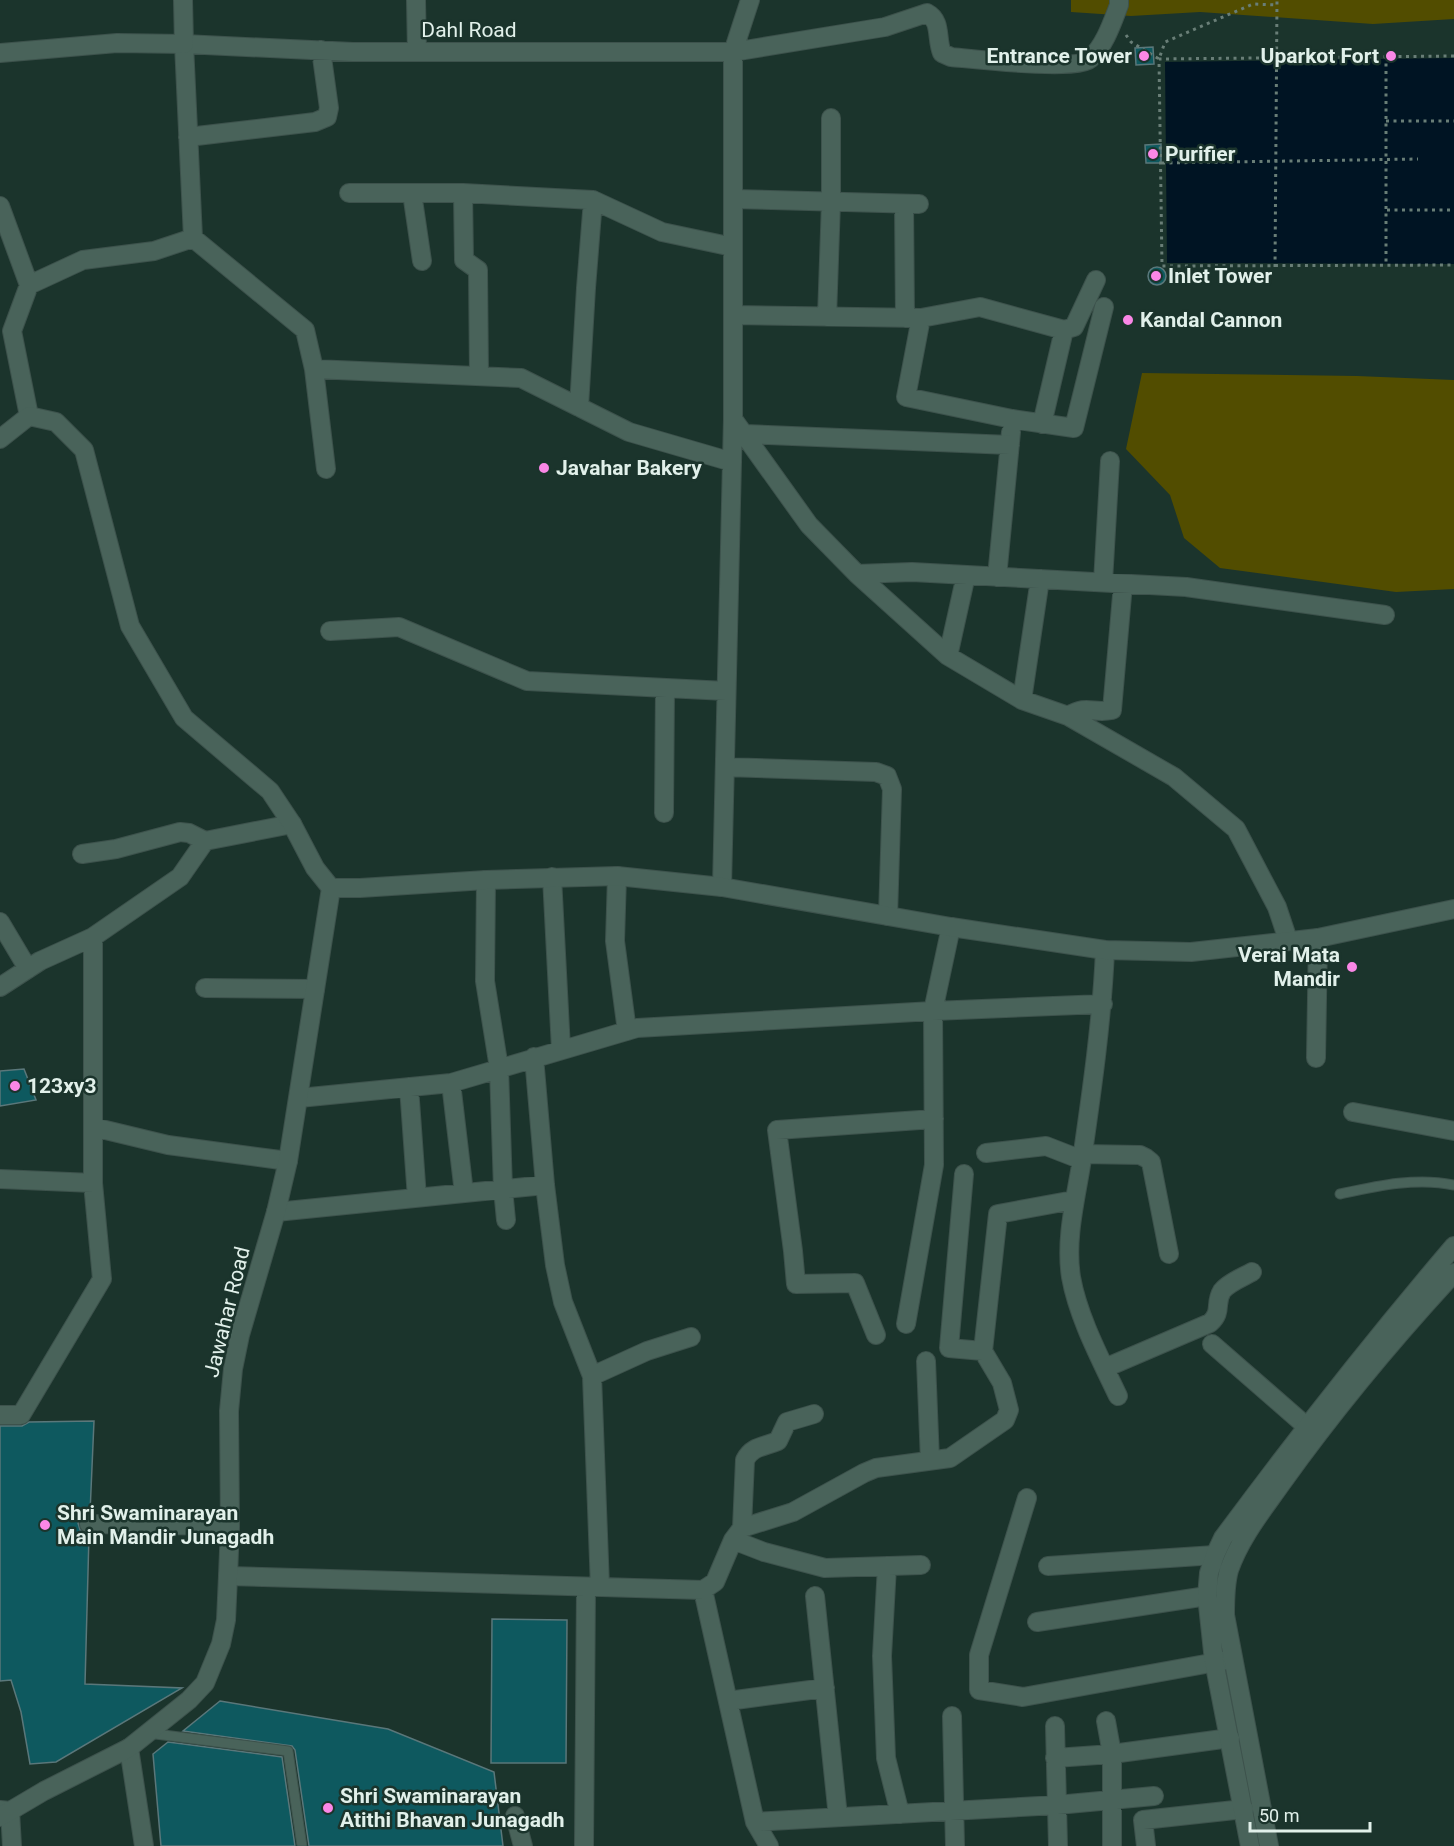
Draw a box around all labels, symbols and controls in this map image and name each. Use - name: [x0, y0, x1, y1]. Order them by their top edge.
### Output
- street label: Dahl Road: [421, 18, 517, 42]
- place label: Entrance Tower: [986, 44, 1132, 68]
- place label: Uparkot Fort: [1261, 44, 1379, 68]
- marker: Entrance Tower: [1137, 49, 1151, 63]
- marker: Uparkot Fort: [1384, 49, 1398, 63]
- place label: Purifier: [1165, 142, 1236, 166]
- marker: Purifier: [1146, 147, 1160, 161]
- place label: Inlet Tower: [1168, 264, 1272, 288]
- marker: Inlet Tower: [1149, 269, 1163, 283]
- place label: Kandal Cannon: [1140, 308, 1282, 332]
- marker: Kandal Cannon: [1121, 313, 1135, 327]
- place label: Javahar Bakery: [556, 456, 702, 480]
- marker: Javahar Bakery: [537, 461, 551, 475]
- place label: Verai Mata Mandir: [1238, 943, 1340, 991]
- marker: Verai Mata Mandir: [1345, 960, 1359, 974]
- place label: 123xy3: [27, 1074, 96, 1098]
- marker: 123xy3: [8, 1079, 22, 1093]
- street label: Jawahar Road: [199, 1244, 255, 1380]
- place label: Shri Swaminarayan Main Mandir Junagadh: [57, 1501, 274, 1549]
- marker: Shri Swaminarayan Main Mandir Junagadh: [38, 1518, 52, 1532]
- place label: Shri Swaminarayan Atithi Bhavan Junagadh: [340, 1784, 565, 1832]
- scale bar: [1250, 1795, 1370, 1833]
- marker: Shri Swaminarayan Atithi Bhavan Junagadh: [321, 1801, 335, 1815]
- text: 50 m: [1259, 1805, 1299, 1826]

